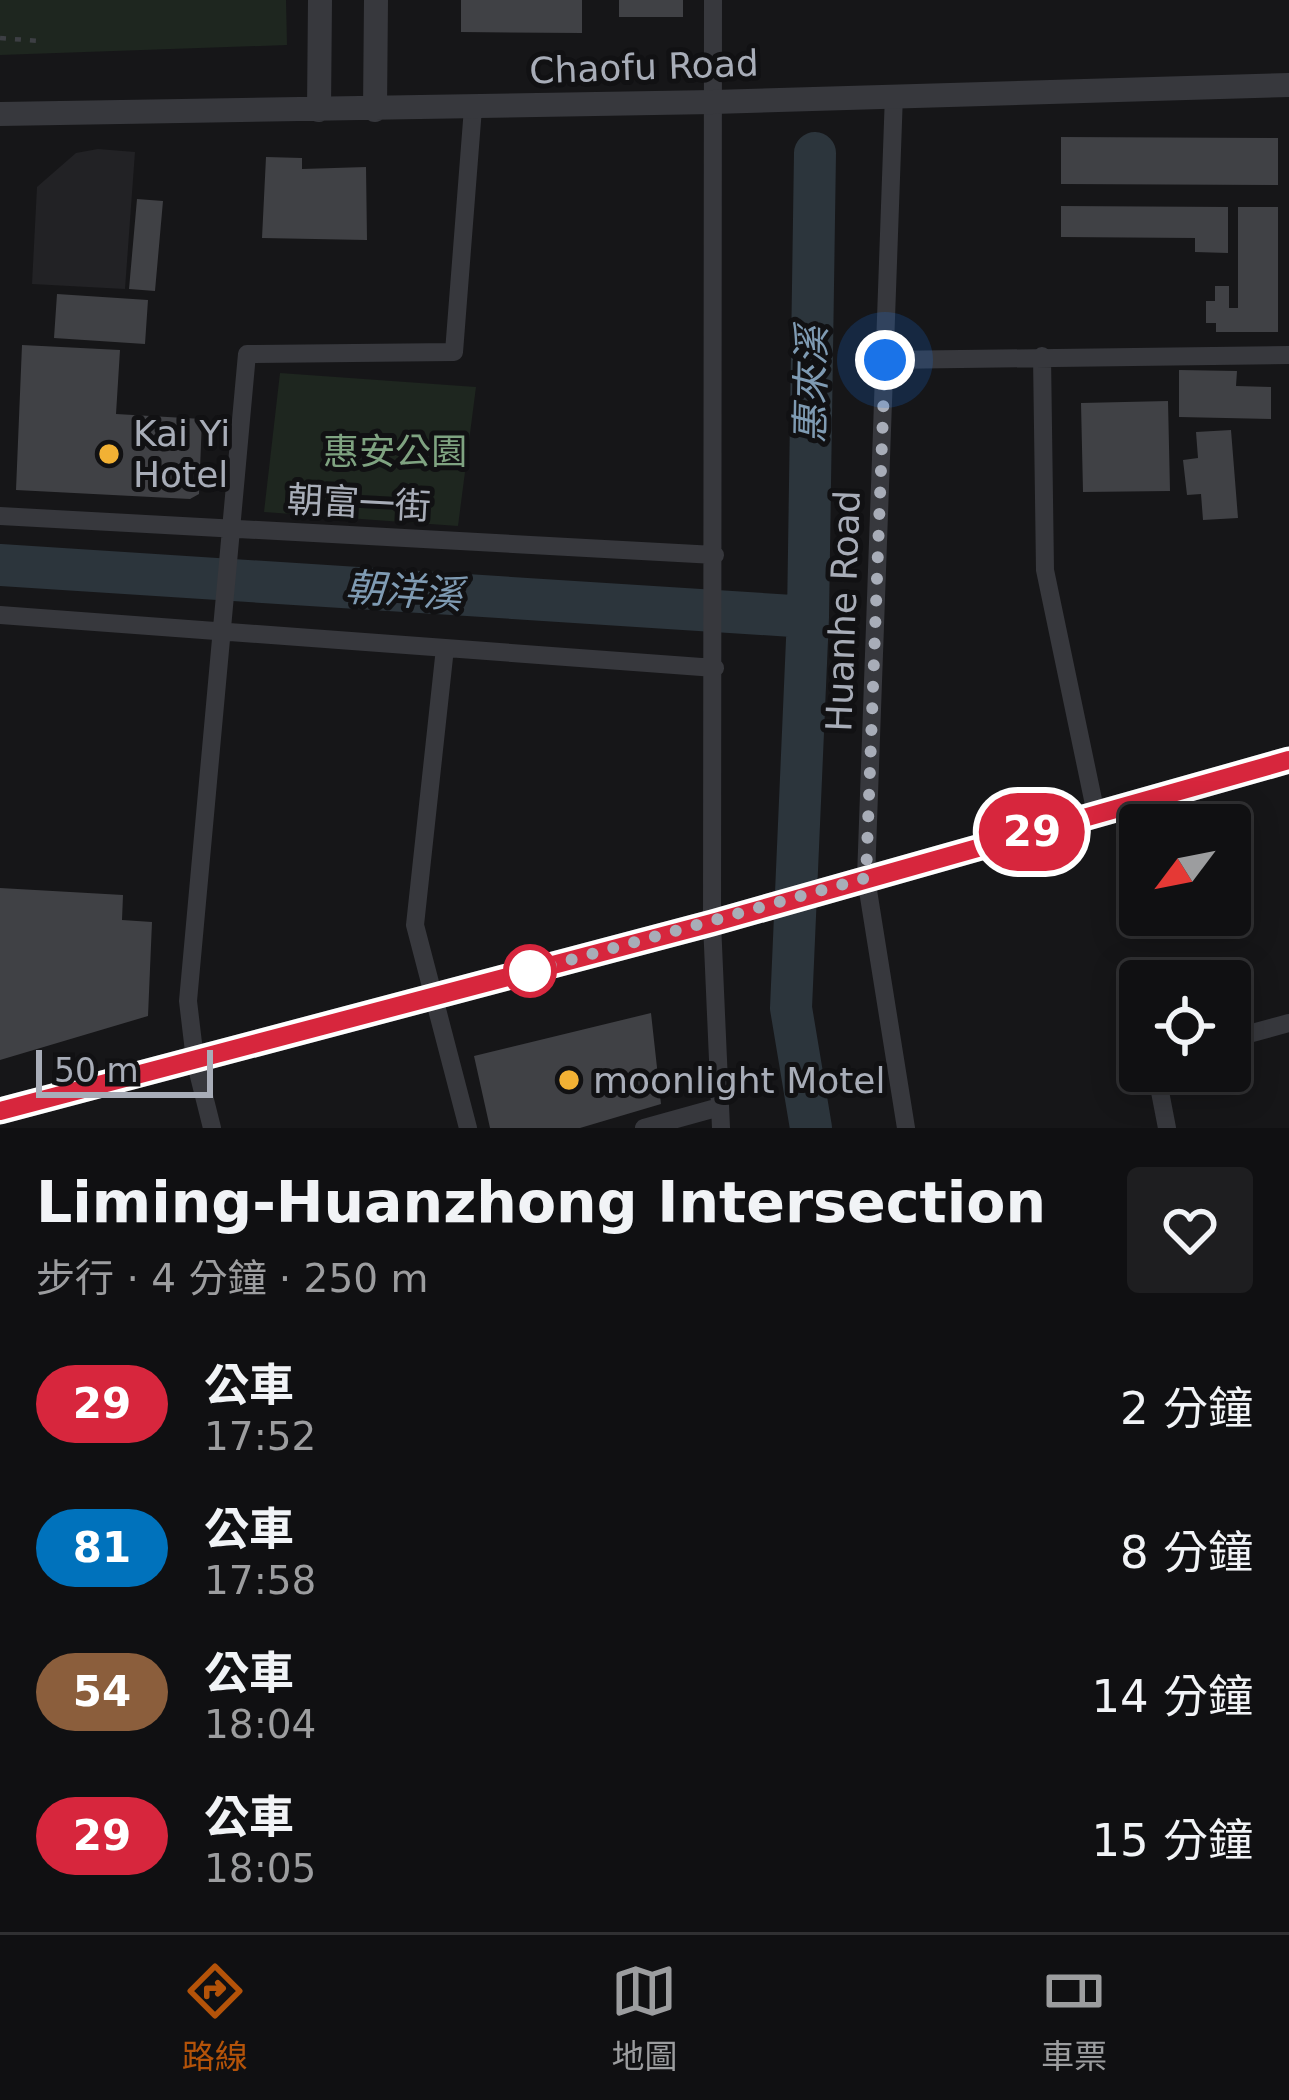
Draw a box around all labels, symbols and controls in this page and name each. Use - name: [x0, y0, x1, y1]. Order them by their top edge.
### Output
- street label: Chaofu Road: [529, 43, 759, 91]
- water label: 惠來溪: [787, 321, 835, 444]
- your location: [855, 330, 915, 390]
- place label: Kai Yi Hotel: [133, 413, 230, 495]
- park label: 惠安公園: [323, 431, 467, 472]
- marker: Kai Yi Hotel: [96, 441, 122, 467]
- street label: 朝富一街: [286, 479, 432, 527]
- street label: Huanhe Road: [818, 490, 868, 732]
- water label: 朝洋溪: [344, 564, 469, 618]
- line badge: 29: [978, 793, 1086, 871]
- north arrow: [1119, 804, 1251, 936]
- map controls: [1119, 804, 1251, 1092]
- text: 29: [1003, 807, 1061, 856]
- unlabelled marker: [505, 946, 555, 996]
- button: locate: [1119, 960, 1251, 1092]
- scale bar: [36, 1044, 213, 1097]
- text: 50 m: [54, 1051, 139, 1090]
- place label: moonlight Motel: [593, 1060, 886, 1101]
- marker: moonlight Motel: [556, 1067, 582, 1093]
- button: heart: [1127, 1167, 1253, 1293]
- text: Liming-Huanzhong Intersection: [36, 1169, 1046, 1235]
- text: 步行 · 4 分鐘 · 250 m: [36, 1256, 428, 1301]
- text: 公車: [204, 1359, 294, 1412]
- text: 29: [73, 1379, 131, 1428]
- text: 2 分鐘: [1120, 1382, 1253, 1435]
- text: 17:52: [204, 1414, 316, 1459]
- text: 公車: [204, 1503, 294, 1556]
- text: 81: [73, 1523, 131, 1572]
- text: 8 分鐘: [1120, 1526, 1253, 1579]
- text: 17:58: [204, 1558, 316, 1603]
- text: 公車: [204, 1647, 294, 1700]
- text: 54: [73, 1667, 131, 1716]
- text: 14 分鐘: [1091, 1670, 1253, 1723]
- text: 18:04: [204, 1702, 316, 1747]
- text: 公車: [204, 1791, 294, 1844]
- text: 29: [73, 1811, 131, 1860]
- text: 15 分鐘: [1091, 1814, 1253, 1867]
- text: 18:05: [204, 1846, 316, 1891]
- tab: 路線: [182, 1958, 248, 2078]
- tab: 地圖: [611, 1958, 677, 2078]
- tab: 車票: [1041, 1958, 1107, 2078]

